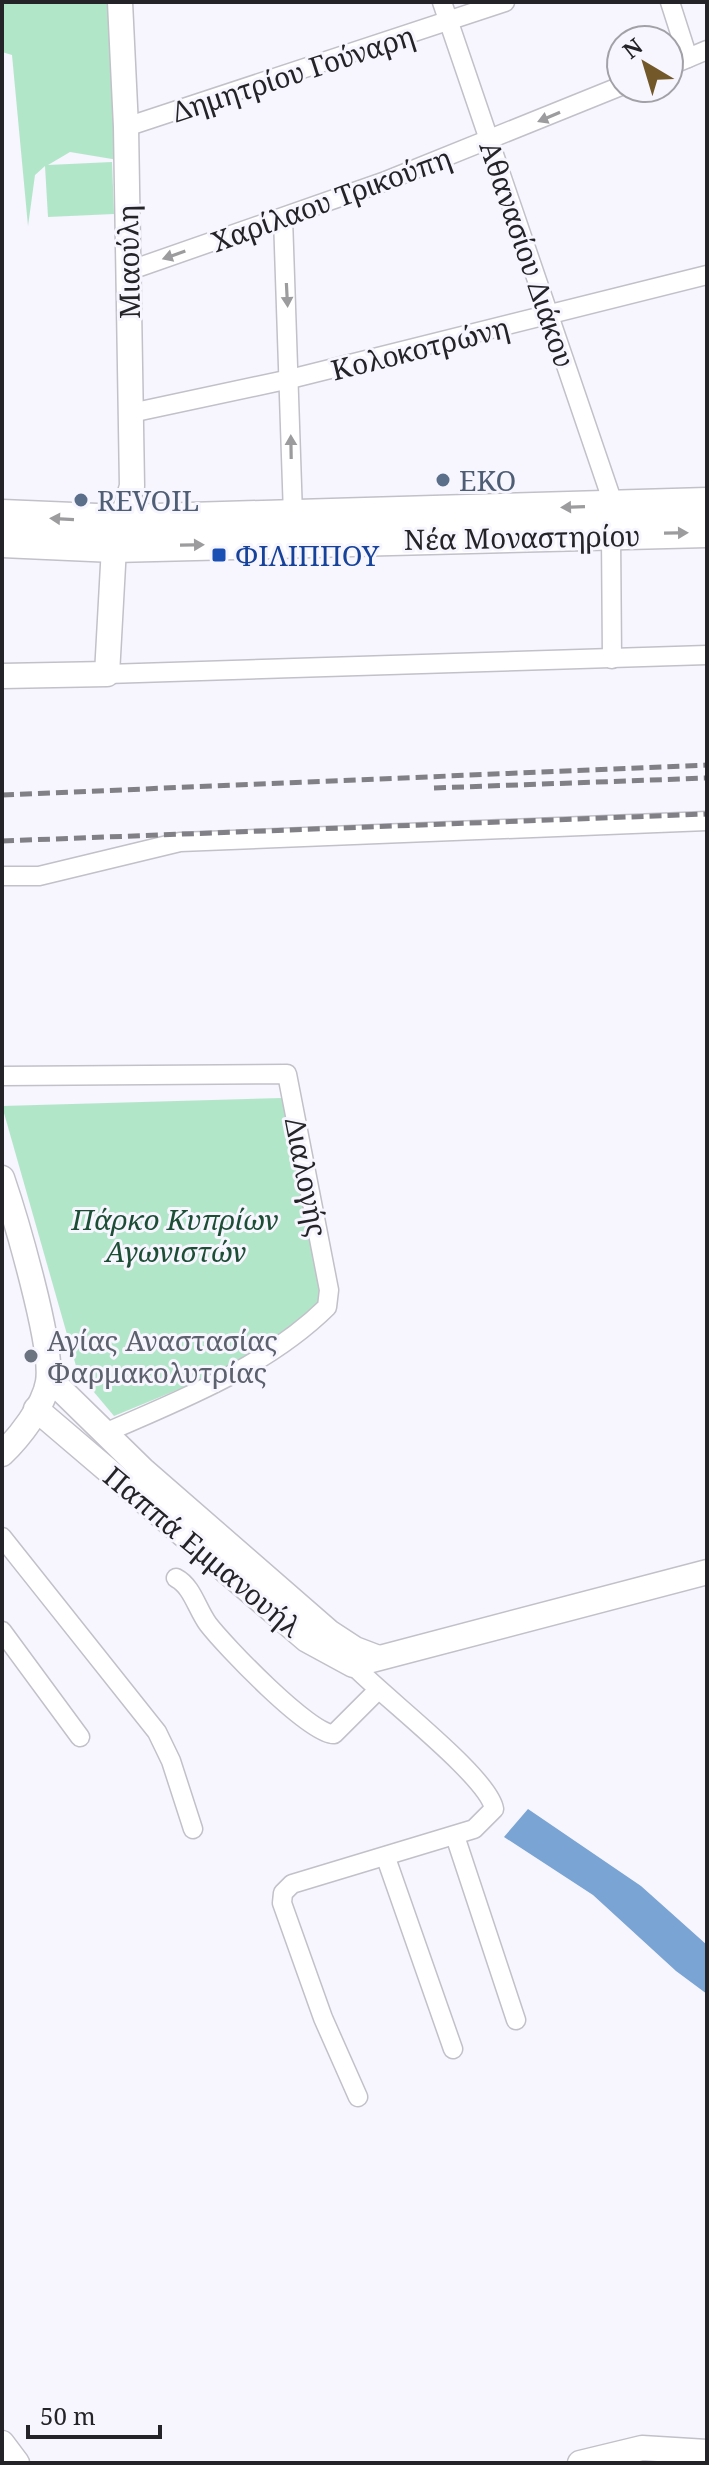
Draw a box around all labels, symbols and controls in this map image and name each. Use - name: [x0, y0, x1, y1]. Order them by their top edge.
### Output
- street label: Δημητρίου Γούναρη: [167, 16, 419, 130]
- north arrow: [605, 24, 685, 104]
- text: N: [616, 30, 648, 65]
- one-way arrow: [537, 110, 561, 123]
- street label: Αθανασίου Διάκου: [471, 136, 585, 372]
- street label: Χαρίλαου Τρικούπη: [206, 138, 456, 260]
- street label: Μιαούλη: [108, 205, 148, 319]
- one-way arrow: [162, 249, 186, 262]
- one-way arrow: [281, 283, 294, 308]
- street label: Κολοκοτρώνη: [327, 308, 513, 388]
- one-way arrow: [285, 434, 298, 459]
- place label: EKO: [459, 461, 516, 499]
- marker: EKO: [434, 471, 452, 489]
- place label: REVOIL: [97, 481, 199, 519]
- marker: REVOIL: [72, 491, 90, 509]
- one-way arrow: [560, 501, 585, 514]
- one-way arrow: [49, 512, 74, 525]
- street label: Νέα Μοναστηρίου: [403, 516, 641, 558]
- one-way arrow: [664, 527, 689, 540]
- place label: ΦΙΛΙΠΠΟΥ: [235, 536, 380, 574]
- one-way arrow: [180, 538, 205, 551]
- marker: ΦΙΛΙΠΠΟΥ: [210, 546, 228, 564]
- street label: Διαλογής: [277, 1114, 337, 1240]
- park label: Πάρκο Κυπρίων Αγωνιστών: [71, 1200, 278, 1270]
- place label: Αγίας Αναστασίας Φαρμακολυτρίας: [47, 1321, 278, 1391]
- marker: Αγίας Αναστασίας Φαρμακολυτρίας: [22, 1347, 40, 1365]
- street label: Παππά Εμμανουήλ: [96, 1457, 310, 1645]
- scale bar: [28, 2389, 160, 2439]
- text: 50 m: [40, 2399, 96, 2432]

